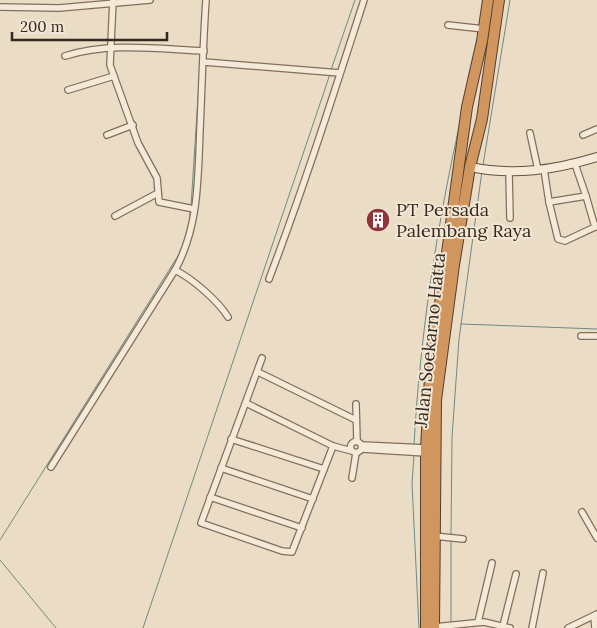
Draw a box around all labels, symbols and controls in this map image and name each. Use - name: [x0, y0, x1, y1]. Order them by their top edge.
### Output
- scale bar: [12, 10, 168, 42]
- text: 200 m: [20, 17, 64, 36]
- place label: PT Persada Palembang Raya: [396, 198, 531, 242]
- building icon: PT Persada Palembang Raya: [365, 207, 391, 233]
- street label: Jalan Soekarno Hatta: [409, 251, 450, 429]

